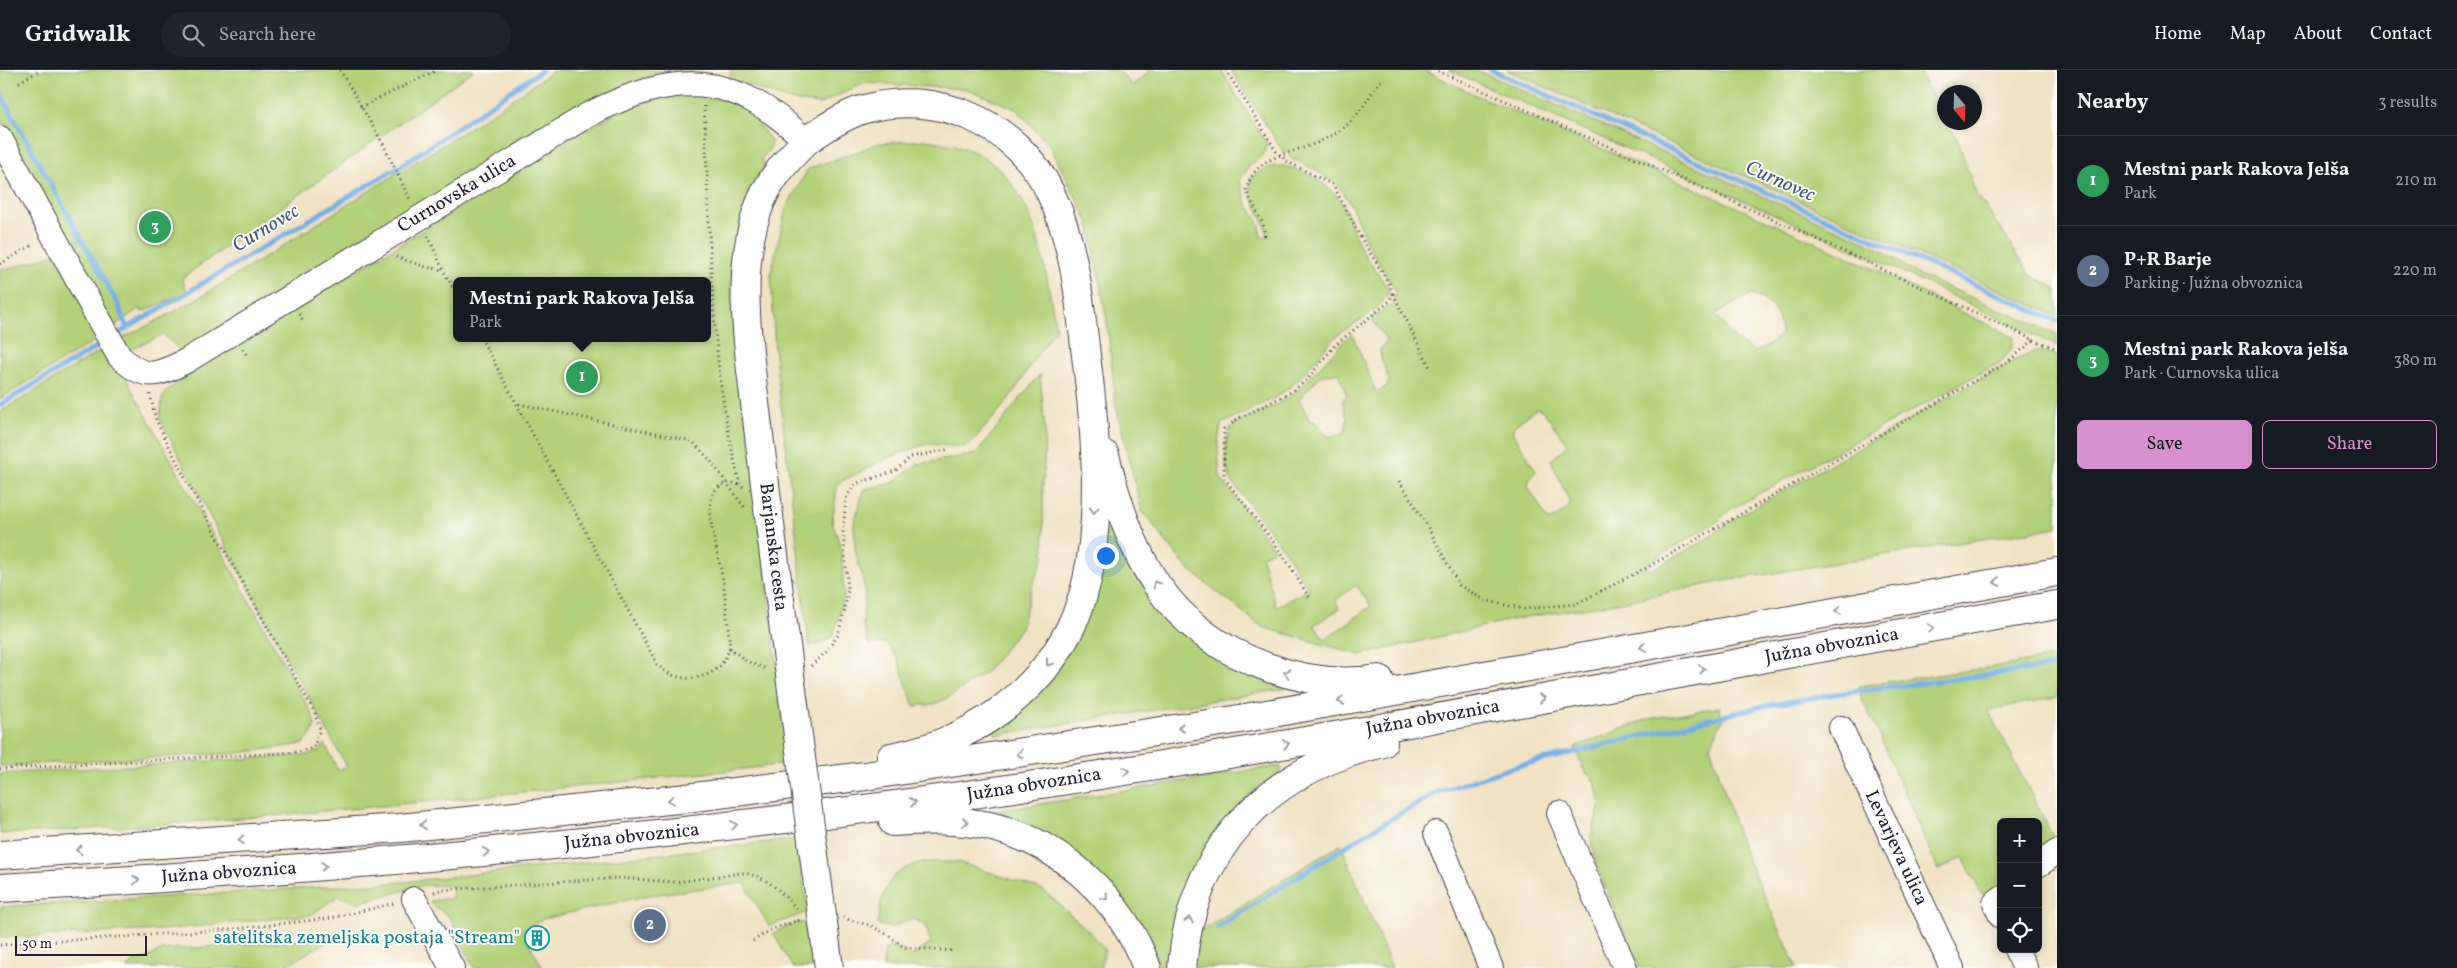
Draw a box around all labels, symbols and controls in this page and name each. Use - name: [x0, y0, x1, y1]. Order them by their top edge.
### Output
- search box: [161, 12, 511, 57]
- text: Gridwalk: [25, 18, 131, 52]
- icon: search: [179, 21, 207, 49]
- text: Search here: [219, 22, 316, 48]
- text: Home: [2154, 22, 2202, 47]
- text: Map: [2230, 22, 2266, 47]
- text: About: [2294, 22, 2342, 47]
- text: Contact: [2370, 22, 2432, 47]
- north arrow: [1937, 85, 1982, 130]
- text: Nearby: [2077, 88, 2148, 117]
- text: 3 results: [2378, 92, 2437, 114]
- street label: Curnovska ulica: [393, 148, 521, 240]
- water label: Curnovec: [1741, 154, 1820, 210]
- text: Mestni park Rakova Jelša: [2124, 157, 2349, 183]
- text: 1: [2090, 170, 2096, 192]
- text: 210 m: [2395, 170, 2437, 192]
- text: Park: [2124, 183, 2157, 205]
- water label: Curnovec: [227, 198, 305, 260]
- pin: 3: [139, 208, 171, 246]
- text: P+R Barje: [2124, 247, 2211, 273]
- text: 2: [2089, 260, 2097, 282]
- text: 220 m: [2393, 260, 2437, 282]
- text: Parking · Južna obvoznica: [2124, 273, 2303, 295]
- popup: [453, 277, 711, 342]
- text: Mestni park Rakova Jelša: [469, 286, 695, 312]
- text: Park: [469, 312, 502, 334]
- text: Mestni park Rakova jelša: [2124, 337, 2348, 363]
- text: 3: [2089, 350, 2097, 372]
- text: 380 m: [2394, 350, 2437, 372]
- pin: 1: [566, 358, 598, 396]
- text: Park · Curnovska ulica: [2124, 363, 2279, 385]
- button: Save: [2077, 420, 2252, 469]
- button: Share: [2262, 420, 2437, 469]
- street label: Barjanska cesta: [752, 481, 794, 613]
- one-way arrow: [1089, 507, 1099, 515]
- your location: [1093, 543, 1119, 569]
- one-way arrow: [1993, 577, 2002, 587]
- one-way arrow: [1153, 580, 1162, 590]
- one-way arrow: [1833, 606, 1842, 616]
- street label: Južna obvoznica: [1763, 621, 1901, 671]
- one-way arrow: [1926, 623, 1935, 633]
- one-way arrow: [1639, 641, 1648, 651]
- one-way arrow: [1046, 657, 1054, 666]
- one-way arrow: [1698, 665, 1706, 675]
- one-way arrow: [1284, 669, 1292, 679]
- street label: Južna obvoznica: [1364, 693, 1502, 743]
- one-way arrow: [1538, 694, 1546, 704]
- one-way arrow: [1337, 696, 1345, 706]
- one-way arrow: [1176, 723, 1185, 733]
- one-way arrow: [1282, 740, 1290, 750]
- one-way arrow: [1016, 748, 1025, 758]
- street label: Južna obvoznica: [965, 762, 1103, 808]
- one-way arrow: [1121, 766, 1130, 776]
- street label: Levarjeva ulica: [1858, 786, 1934, 910]
- one-way arrow: [667, 794, 675, 805]
- one-way arrow: [909, 797, 917, 808]
- street label: Južna obvoznica: [563, 817, 701, 857]
- one-way arrow: [961, 817, 970, 827]
- map controls: [1997, 818, 2042, 953]
- button: +: [1997, 818, 2042, 863]
- one-way arrow: [418, 820, 426, 831]
- one-way arrow: [731, 820, 739, 831]
- one-way arrow: [237, 834, 245, 845]
- one-way arrow: [75, 845, 83, 856]
- one-way arrow: [482, 847, 490, 858]
- street label: Južna obvoznica: [160, 855, 298, 891]
- one-way arrow: [320, 861, 328, 872]
- button: −: [1997, 863, 2042, 908]
- one-way arrow: [132, 875, 140, 886]
- one-way arrow: [1100, 892, 1109, 901]
- pin: 2: [634, 906, 666, 944]
- button: locate: [1997, 908, 2042, 953]
- one-way arrow: [1184, 915, 1194, 924]
- place label: satelitska zemeljska postaja "Stream": [214, 925, 520, 951]
- building icon: satelitska zemeljska postaja "Stream": [524, 925, 550, 951]
- scale bar: [15, 933, 148, 956]
- text: 50 m: [22, 935, 52, 954]

